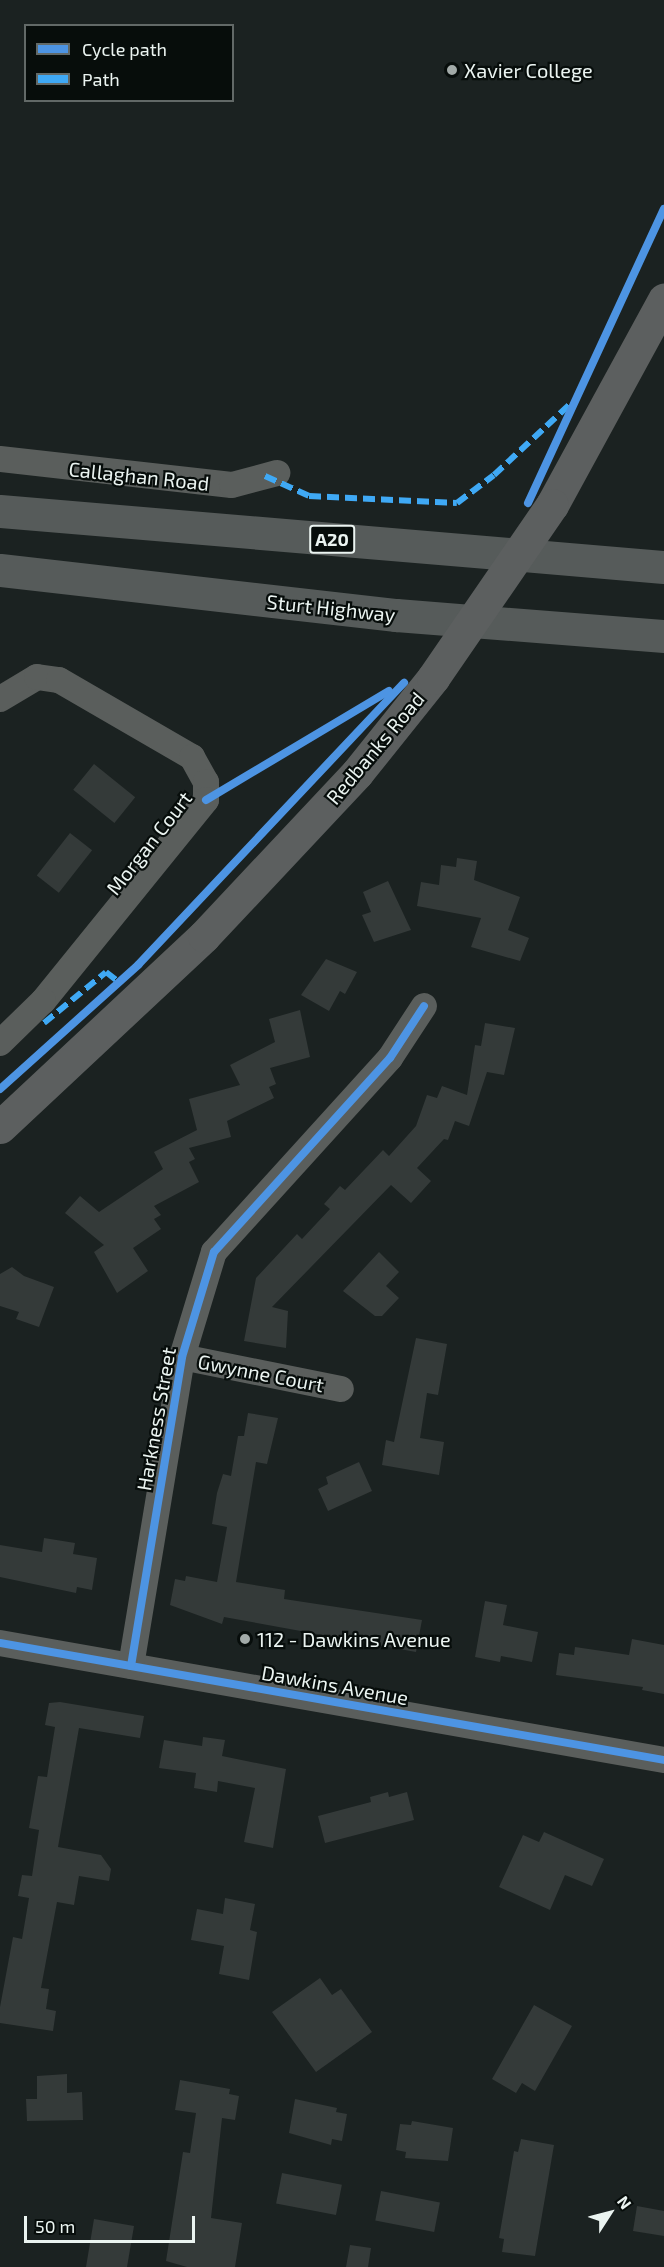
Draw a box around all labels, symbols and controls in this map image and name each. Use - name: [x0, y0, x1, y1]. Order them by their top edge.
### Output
- legend: [24, 24, 234, 102]
- text: Cycle path: [82, 38, 167, 60]
- place label: Xavier College: [464, 58, 593, 82]
- marker: Xavier College: [445, 63, 459, 77]
- text: Path: [82, 68, 120, 90]
- street label: Callaghan Road: [68, 457, 210, 495]
- road number: A20: [308, 524, 356, 554]
- street label: Sturt Highway: [265, 589, 397, 627]
- street label: Redbanks Road: [321, 687, 429, 809]
- street label: Morgan Court: [101, 786, 197, 900]
- street label: Harkness Street: [132, 1345, 180, 1493]
- street label: Gwynne Court: [196, 1349, 326, 1397]
- place label: 112 - Dawkins Avenue: [257, 1627, 451, 1651]
- marker: 112 - Dawkins Avenue: [238, 1632, 252, 1646]
- street label: Dawkins Avenue: [259, 1660, 411, 1710]
- north arrow: [580, 2183, 640, 2243]
- text: N: [614, 2192, 636, 2212]
- scale bar: [27, 2204, 198, 2242]
- text: 50 m: [35, 2215, 75, 2237]

